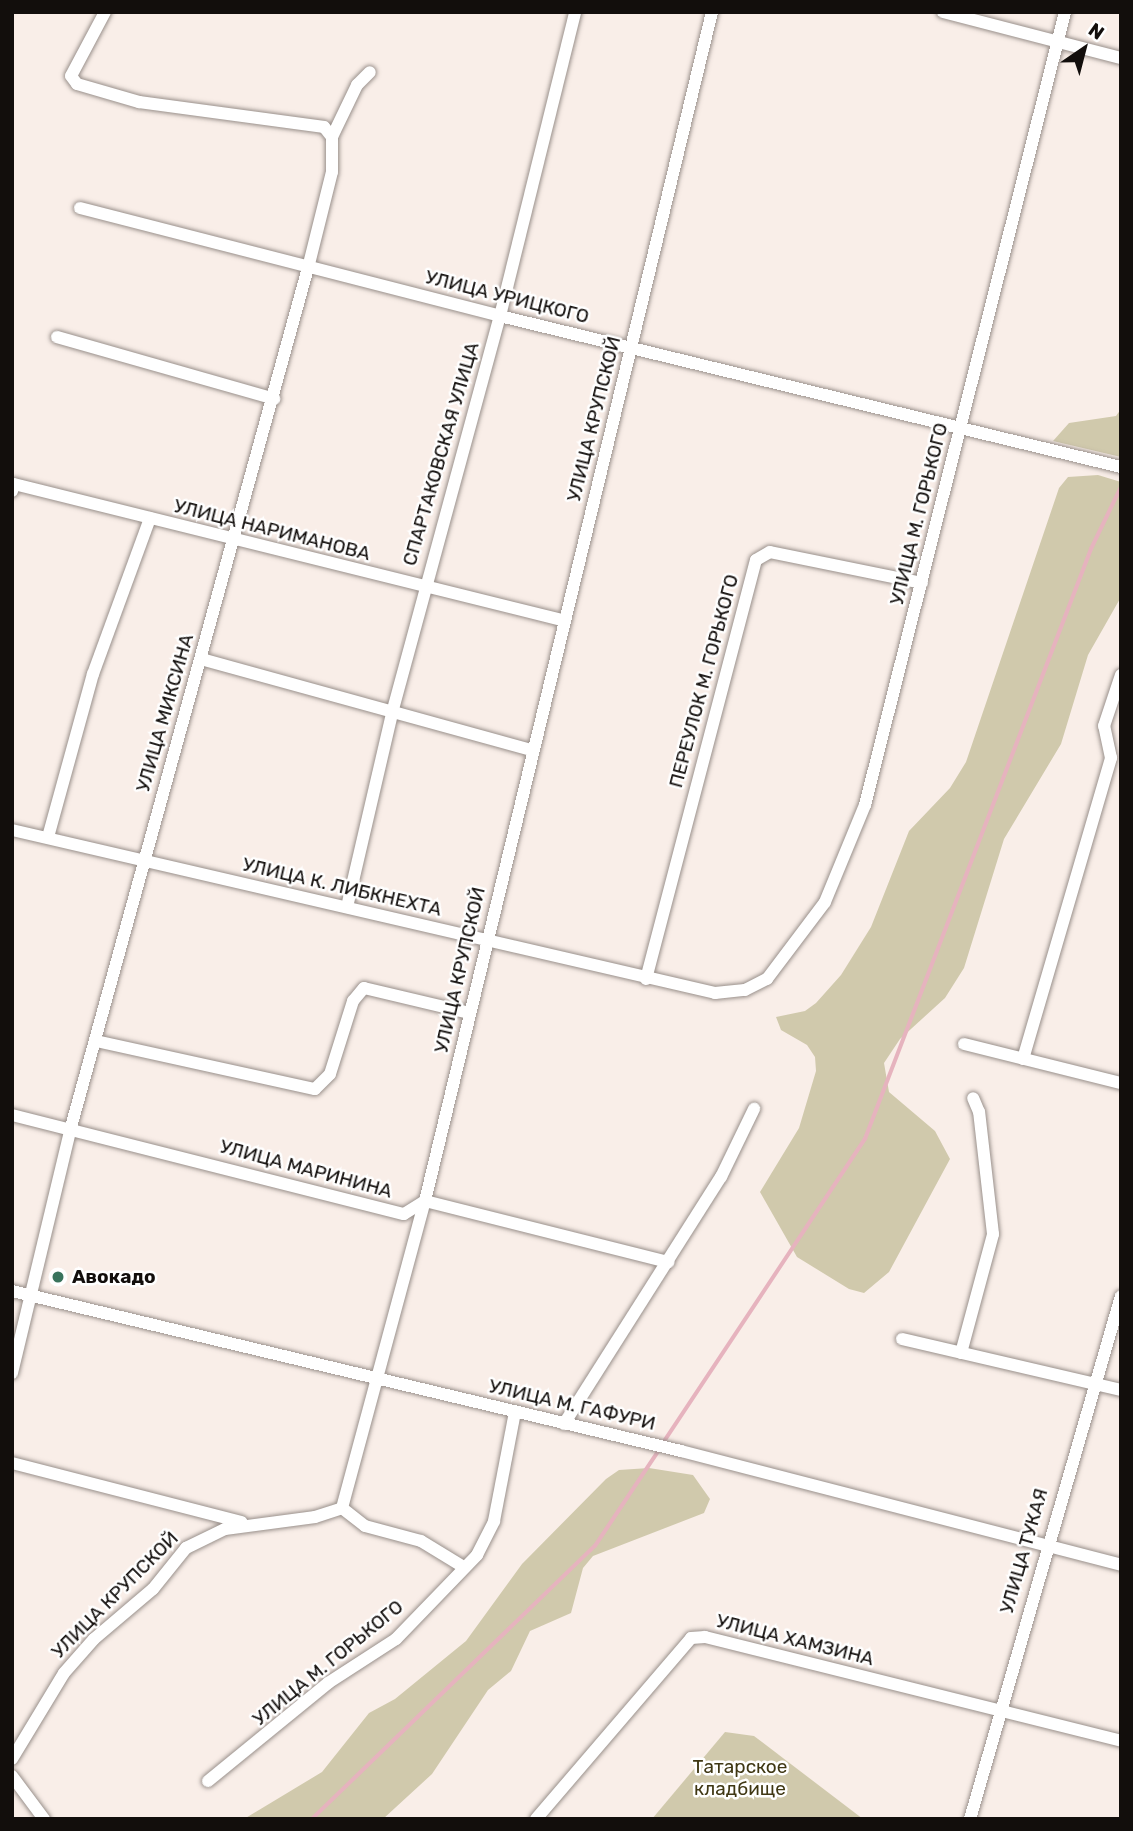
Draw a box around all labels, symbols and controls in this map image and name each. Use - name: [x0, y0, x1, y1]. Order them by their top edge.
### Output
- north arrow: [1049, 14, 1119, 84]
- text: N: [1084, 18, 1109, 45]
- street label: УЛИЦА УРИЦКОГО: [423, 266, 591, 328]
- street label: УЛИЦА КРУПСКОЙ: [562, 334, 626, 504]
- street label: СПАРТАКОВСКАЯ УЛИЦА: [398, 340, 484, 568]
- street label: УЛИЦА М. ГОРЬКОГО: [885, 421, 953, 607]
- street label: УЛИЦА НАРИМАНОВА: [171, 495, 373, 565]
- street label: ПЕРЕУЛОК М. ГОРЬКОГО: [665, 572, 743, 790]
- street label: УЛИЦА МИКСИНА: [132, 631, 198, 795]
- street label: УЛИЦА К. ЛИБКНЕХТА: [240, 853, 444, 921]
- street label: УЛИЦА КРУПСКОЙ: [430, 885, 490, 1055]
- street label: УЛИЦА МАРИНИНА: [217, 1135, 395, 1203]
- place label: Авокадо: [72, 1266, 156, 1288]
- marker: Авокадо: [50, 1269, 66, 1285]
- street label: УЛИЦА М. ГАФУРИ: [487, 1375, 657, 1435]
- street label: УЛИЦА ТУКАЯ: [995, 1486, 1053, 1616]
- street label: УЛИЦА КРУПСКОЙ: [47, 1527, 183, 1663]
- street label: УЛИЦА М. ГОРЬКОГО: [248, 1595, 408, 1731]
- street label: УЛИЦА ХАМЗИНА: [714, 1609, 876, 1671]
- park label: Татарское кладбище: [693, 1756, 787, 1800]

